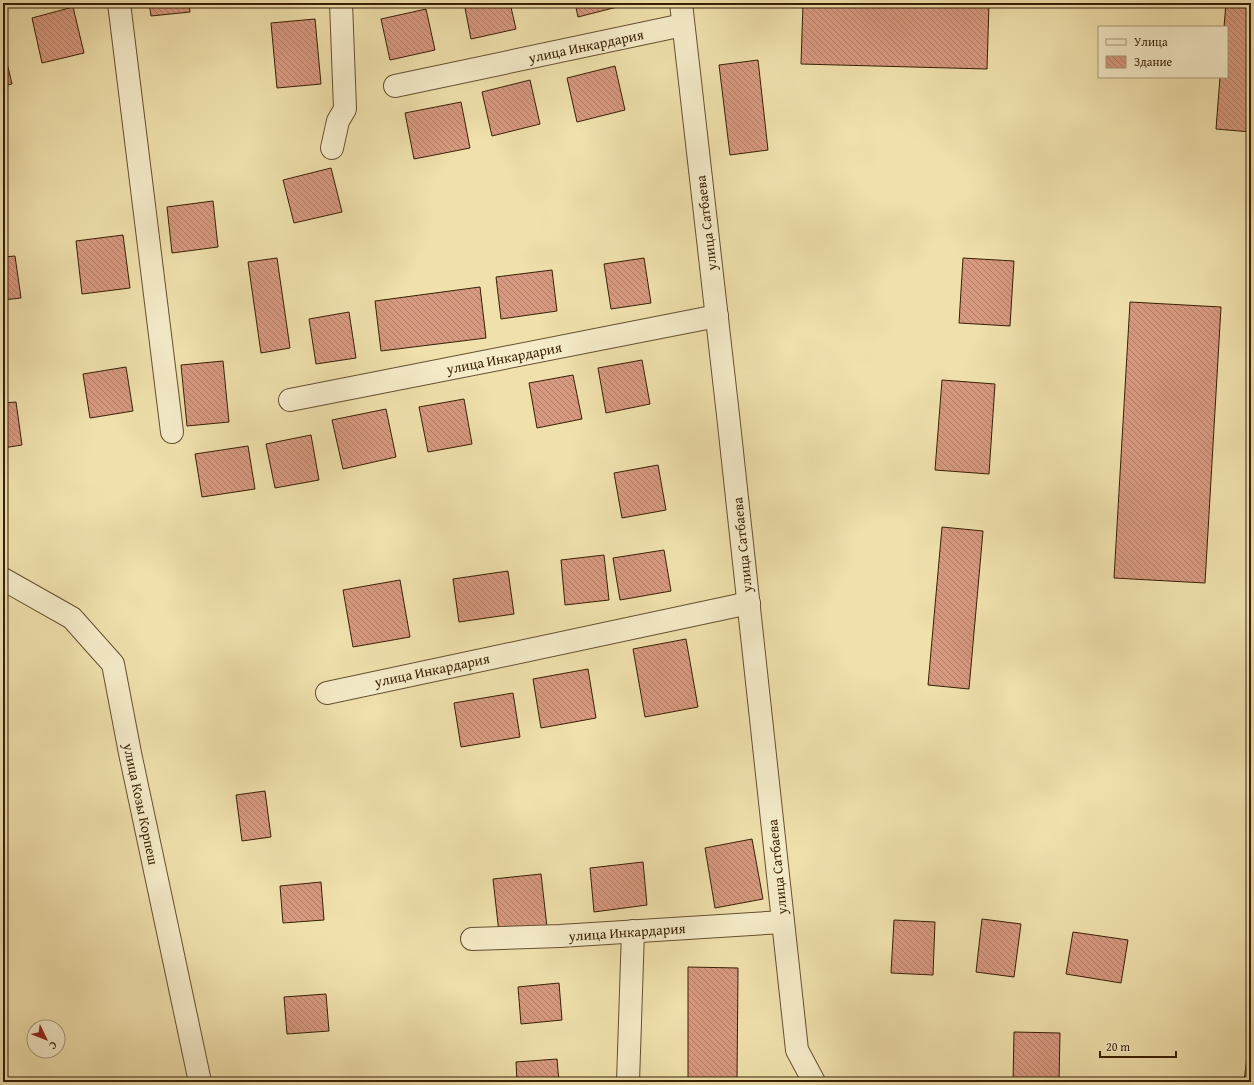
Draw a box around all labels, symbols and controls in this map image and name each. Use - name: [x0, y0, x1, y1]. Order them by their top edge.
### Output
- street label: улица Инкардария: [526, 24, 645, 68]
- legend: [1098, 26, 1228, 78]
- text: Улица: [1134, 33, 1168, 50]
- text: Здание: [1134, 53, 1173, 70]
- street label: улица Сатбаева: [690, 174, 722, 273]
- street label: улица Инкардария: [444, 337, 563, 379]
- street label: улица Сатбаева: [727, 496, 757, 595]
- street label: улица Инкардария: [372, 648, 491, 692]
- street label: улица Козы Корпеш: [118, 740, 164, 867]
- street label: улица Сатбаева: [762, 818, 792, 917]
- street label: улица Инкардария: [567, 918, 686, 946]
- north arrow: [26, 1019, 66, 1059]
- scale bar: [1100, 1033, 1176, 1059]
- text: С: [45, 1038, 61, 1054]
- text: 20 m: [1106, 1038, 1130, 1055]

